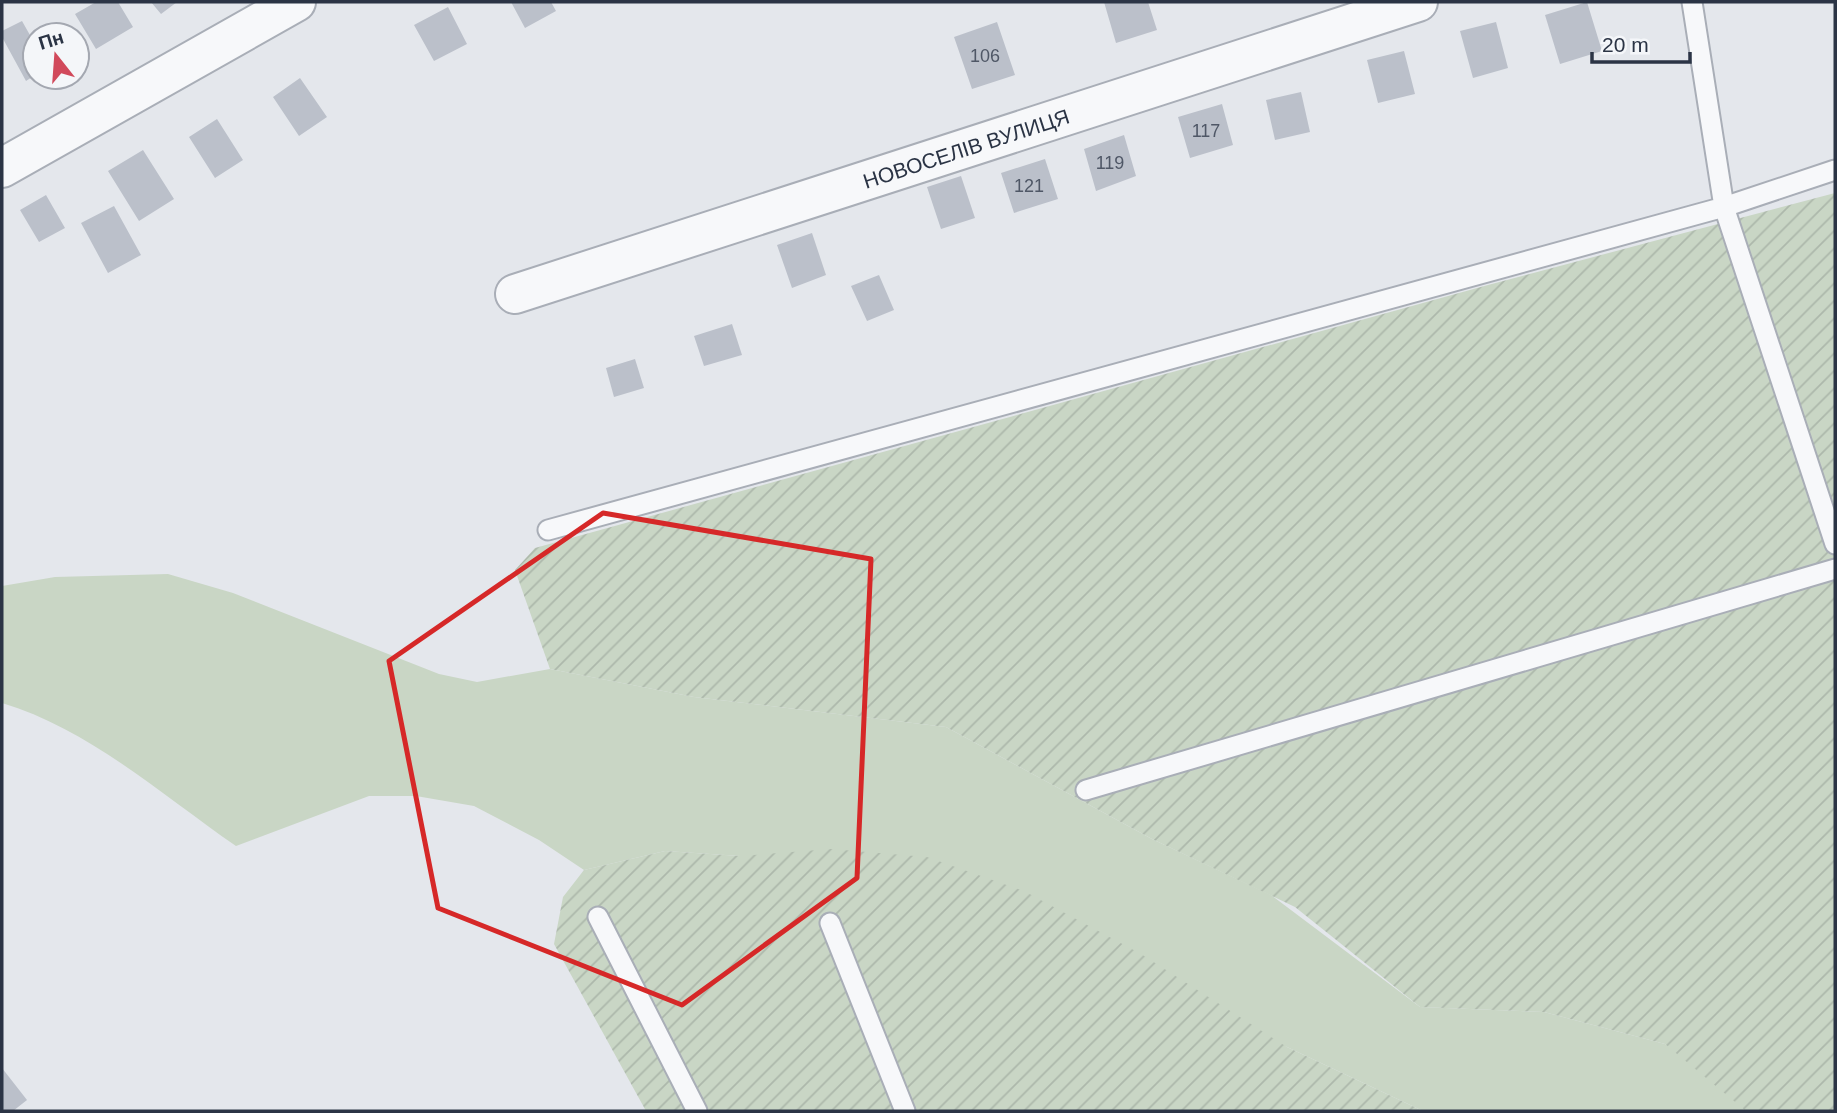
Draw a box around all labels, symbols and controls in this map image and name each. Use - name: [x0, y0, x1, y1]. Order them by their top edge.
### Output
- north arrow: [21, 21, 91, 91]
- scale bar: [1592, 21, 1690, 65]
- text: Пн: [36, 27, 66, 54]
- text: 20 m: [1602, 33, 1649, 56]
- house number: 106: [970, 46, 1000, 66]
- street label: НОВОСЕЛІВ ВУЛИЦЯ: [860, 104, 1072, 192]
- house number: 117: [1192, 121, 1220, 141]
- house number: 119: [1096, 153, 1124, 173]
- house number: 121: [1014, 176, 1044, 196]

